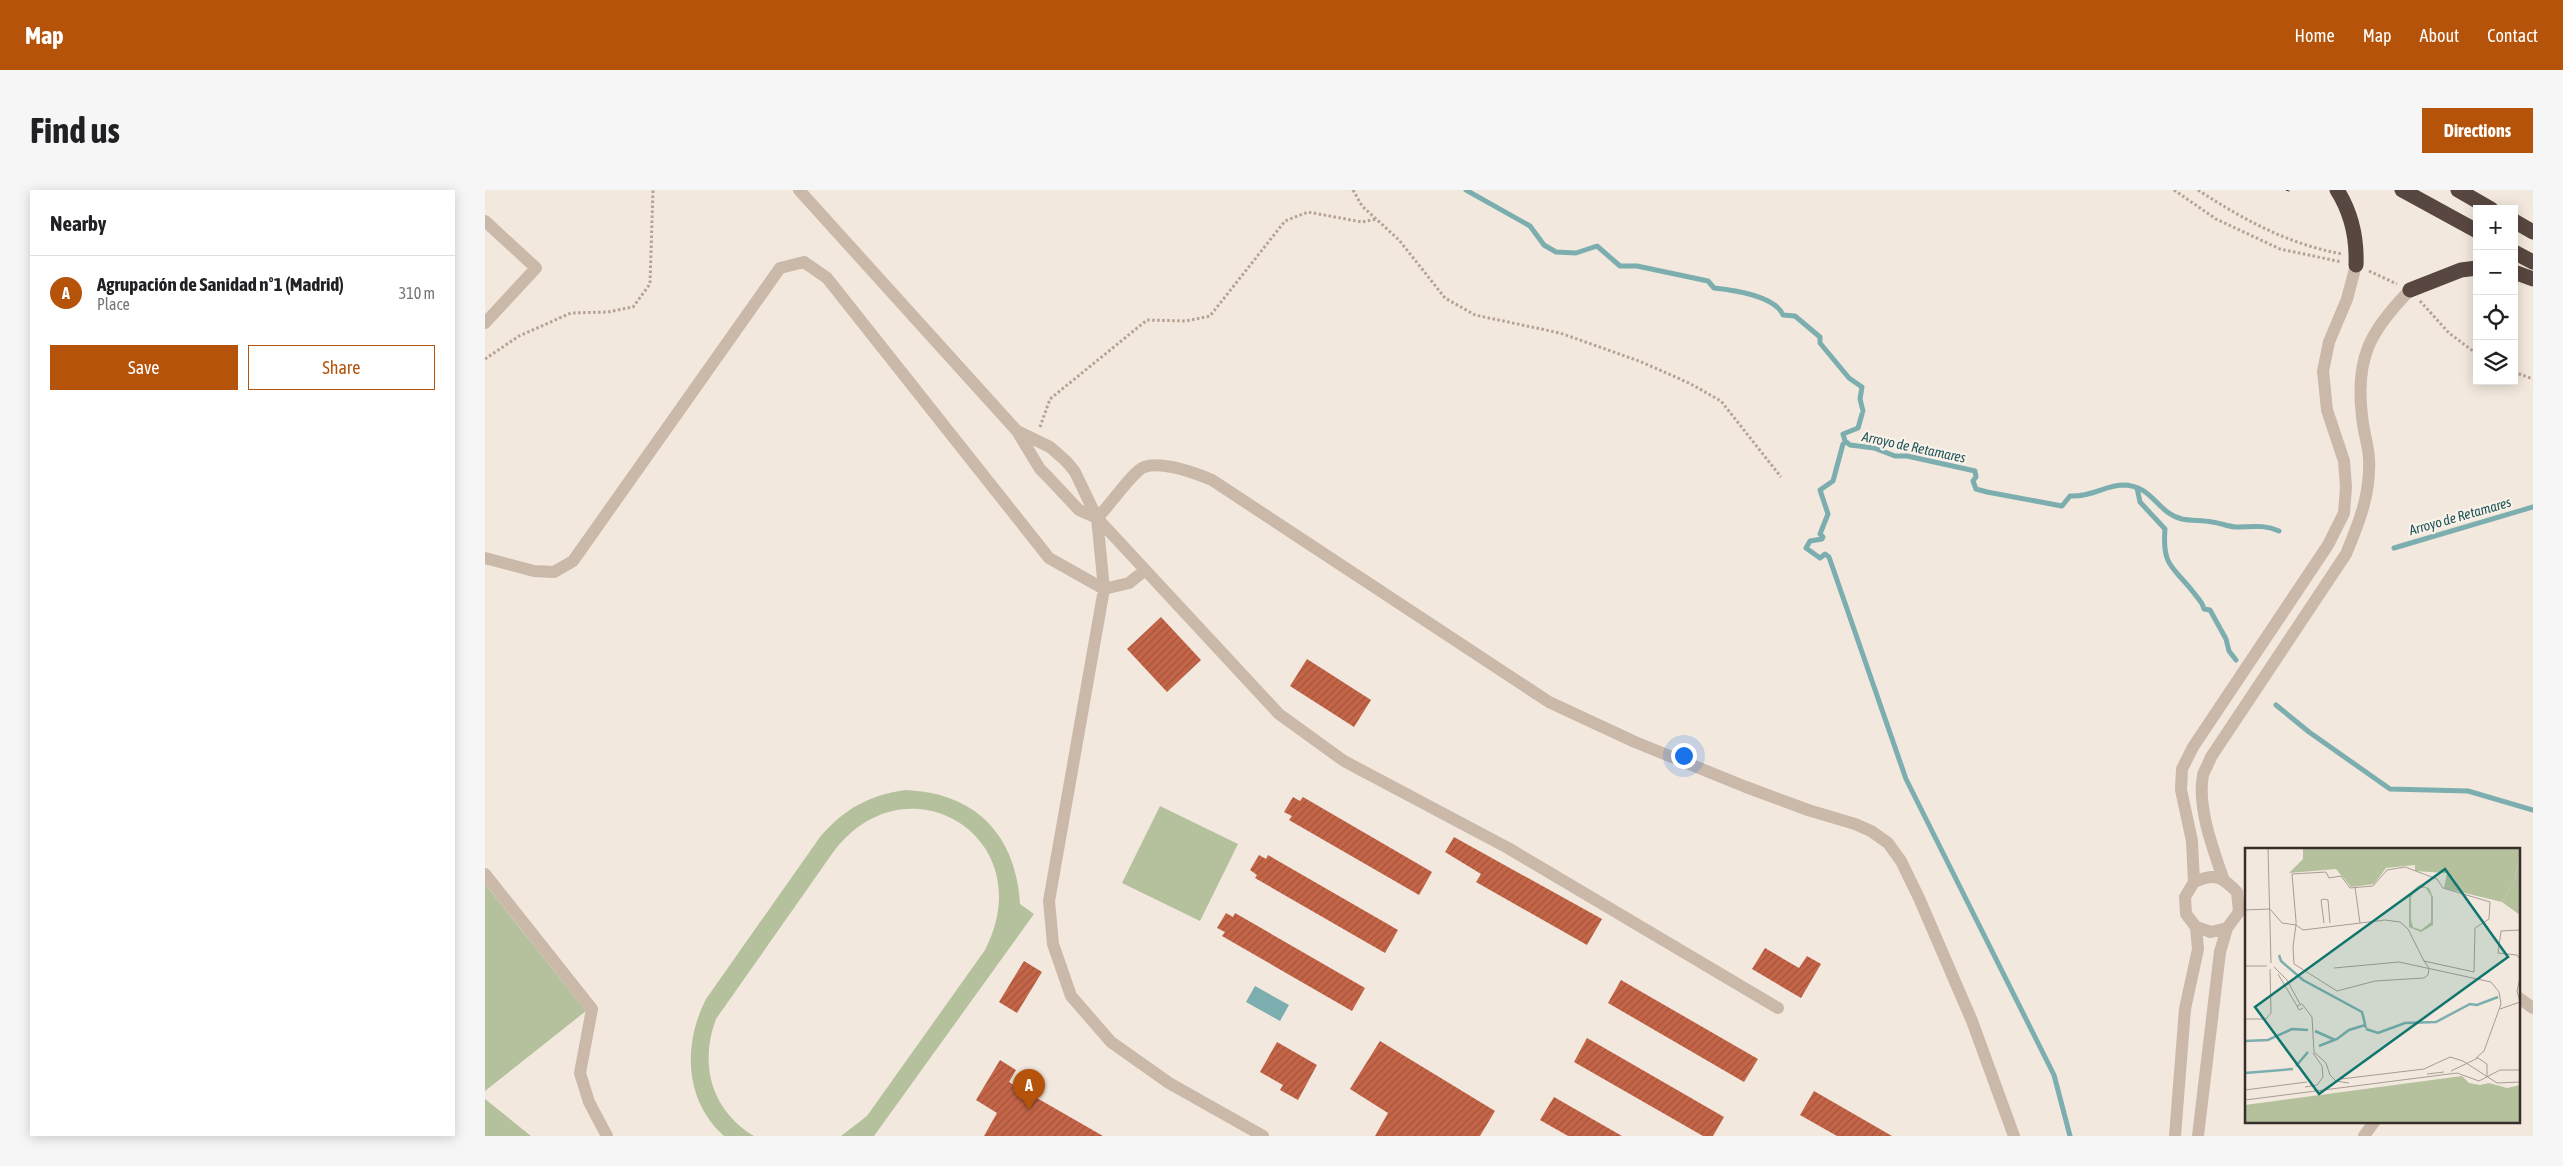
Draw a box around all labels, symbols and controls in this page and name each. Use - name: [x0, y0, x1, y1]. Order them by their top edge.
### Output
- text: Map: [25, 22, 64, 49]
- text: Home: [2295, 25, 2335, 46]
- text: Map: [2363, 25, 2392, 46]
- text: About: [2420, 25, 2459, 46]
- text: Contact: [2487, 25, 2538, 46]
- button: Directions: [2422, 108, 2533, 153]
- text: Find us: [30, 110, 120, 150]
- map controls: [2473, 205, 2518, 385]
- button: +: [2473, 205, 2518, 250]
- text: Nearby: [50, 211, 106, 235]
- button: −: [2473, 250, 2518, 295]
- text: Agrupación de Sanidad nº1 (Madrid): [97, 273, 344, 295]
- text: A: [62, 284, 70, 302]
- text: 310 m: [399, 284, 435, 302]
- text: Place: [97, 295, 130, 313]
- button: locate: [2473, 295, 2518, 340]
- button: layers: [2473, 340, 2518, 385]
- button: Save: [50, 345, 238, 390]
- button: Share: [248, 345, 435, 390]
- water label: Arroyo de Retamares: [1860, 428, 1967, 466]
- water label: Arroyo de Retamares: [2406, 494, 2513, 539]
- your location: [1671, 743, 1697, 769]
- inset map: [2245, 848, 2521, 1124]
- pin: A: [1013, 1069, 1045, 1110]

